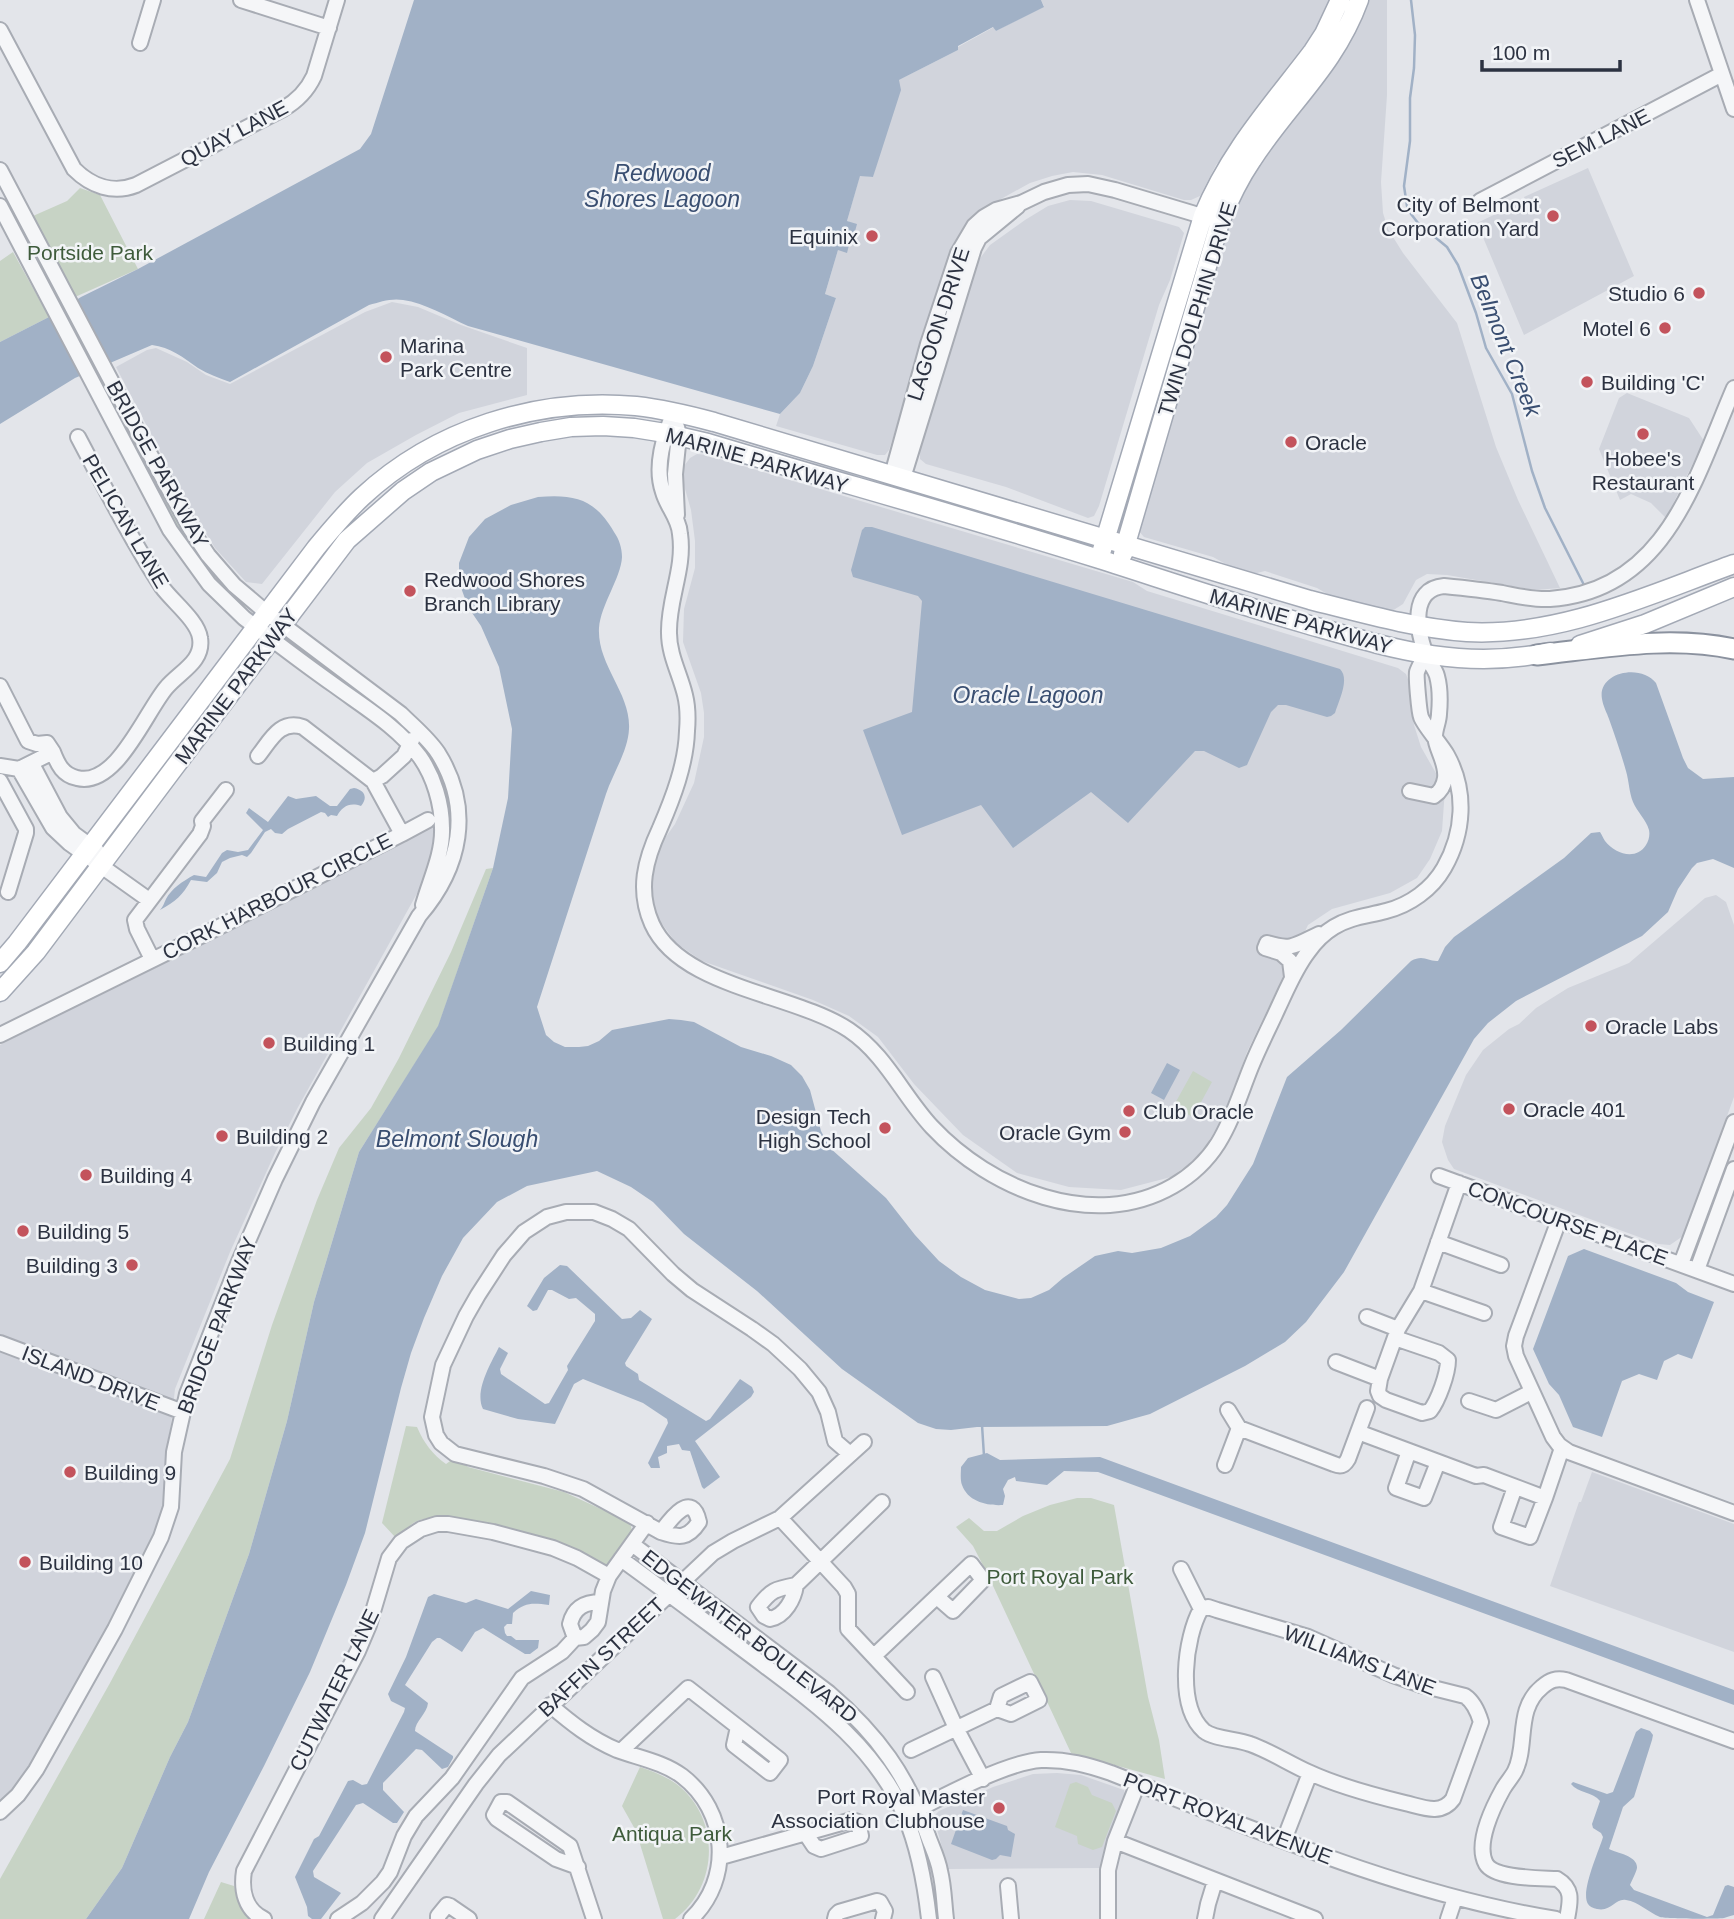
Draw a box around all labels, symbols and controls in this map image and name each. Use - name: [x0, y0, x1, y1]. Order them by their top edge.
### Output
- scale bar: [1482, 28, 1620, 72]
- text: 100 m: [1492, 41, 1550, 64]
- street label: QUAY LANE: [176, 95, 292, 171]
- street label: SEM LANE: [1548, 104, 1654, 172]
- water label: Redwood Shores Lagoon: [584, 160, 740, 212]
- place label: City of Belmont Corporation Yard: [1381, 193, 1539, 240]
- street label: TWIN DOLPHIN DRIVE: [1153, 199, 1241, 419]
- marker: City of Belmont Corporation Yard: [1545, 208, 1561, 224]
- place label: Equinix: [789, 225, 858, 248]
- marker: Equinix: [864, 228, 880, 244]
- park label: Portside Park: [27, 241, 154, 264]
- street label: LAGOON DRIVE: [902, 244, 974, 404]
- water label: Belmont Creek: [1465, 270, 1547, 422]
- place label: Studio 6: [1608, 282, 1685, 305]
- marker: Studio 6: [1691, 285, 1707, 301]
- place label: Motel 6: [1582, 317, 1651, 340]
- marker: Motel 6: [1657, 320, 1673, 336]
- place label: Marina Park Centre: [400, 334, 512, 381]
- marker: Marina Park Centre: [378, 349, 394, 365]
- place label: Building 'C': [1601, 371, 1705, 394]
- marker: Building 'C': [1579, 374, 1595, 390]
- street label: BRIDGE PARKWAY: [102, 376, 214, 552]
- street label: MARINE PARKWAY: [663, 423, 851, 497]
- marker: Hobee's Restaurant: [1635, 426, 1651, 442]
- place label: Oracle: [1305, 431, 1367, 454]
- marker: Oracle: [1283, 434, 1299, 450]
- place label: Hobee's Restaurant: [1592, 447, 1695, 494]
- street label: PELICAN LANE: [78, 450, 174, 592]
- place label: Redwood Shores Branch Library: [424, 568, 585, 615]
- marker: Redwood Shores Branch Library: [402, 583, 418, 599]
- street label: MARINE PARKWAY: [1207, 584, 1395, 658]
- street label: MARINE PARKWAY: [170, 604, 302, 768]
- water label: Oracle Lagoon: [953, 682, 1103, 708]
- street label: CORK HARBOUR CIRCLE: [158, 828, 396, 964]
- place label: Oracle Labs: [1605, 1015, 1718, 1038]
- marker: Oracle Labs: [1583, 1018, 1599, 1034]
- place label: Building 1: [283, 1032, 375, 1055]
- marker: Building 1: [261, 1035, 277, 1051]
- place label: Oracle 401: [1523, 1098, 1626, 1121]
- place label: Club Oracle: [1143, 1100, 1254, 1123]
- marker: Oracle 401: [1501, 1101, 1517, 1117]
- marker: Club Oracle: [1121, 1103, 1137, 1119]
- place label: Design Tech High School: [756, 1105, 871, 1152]
- marker: Design Tech High School: [877, 1120, 893, 1136]
- place label: Oracle Gym: [999, 1121, 1111, 1144]
- marker: Oracle Gym: [1117, 1124, 1133, 1140]
- place label: Building 2: [236, 1125, 328, 1148]
- water label: Belmont Slough: [376, 1126, 538, 1152]
- marker: Building 2: [214, 1128, 230, 1144]
- place label: Building 4: [100, 1164, 193, 1187]
- marker: Building 4: [78, 1167, 94, 1183]
- street label: CONCOURSE PLACE: [1465, 1176, 1671, 1270]
- place label: Building 5: [37, 1220, 129, 1243]
- marker: Building 5: [15, 1223, 31, 1239]
- street label: BRIDGE PARKWAY: [173, 1233, 261, 1417]
- place label: Building 3: [26, 1254, 118, 1277]
- marker: Building 3: [124, 1257, 140, 1273]
- street label: ISLAND DRIVE: [19, 1341, 163, 1415]
- place label: Building 9: [84, 1461, 176, 1484]
- marker: Building 9: [62, 1464, 78, 1480]
- street label: EDGEWATER BOULEVARD: [638, 1545, 862, 1727]
- place label: Building 10: [39, 1551, 143, 1574]
- marker: Building 10: [17, 1554, 33, 1570]
- park label: Port Royal Park: [986, 1565, 1134, 1588]
- street label: BAFFIN STREET: [533, 1593, 669, 1721]
- street label: CUTWATER LANE: [285, 1605, 383, 1775]
- street label: WILLIAMS LANE: [1281, 1620, 1439, 1700]
- street label: PORT ROYAL AVENUE: [1120, 1768, 1336, 1868]
- place label: Port Royal Master Association Clubhouse: [771, 1785, 985, 1832]
- marker: Port Royal Master Association Clubhouse: [991, 1800, 1007, 1816]
- park label: Antiqua Park: [612, 1822, 733, 1845]

